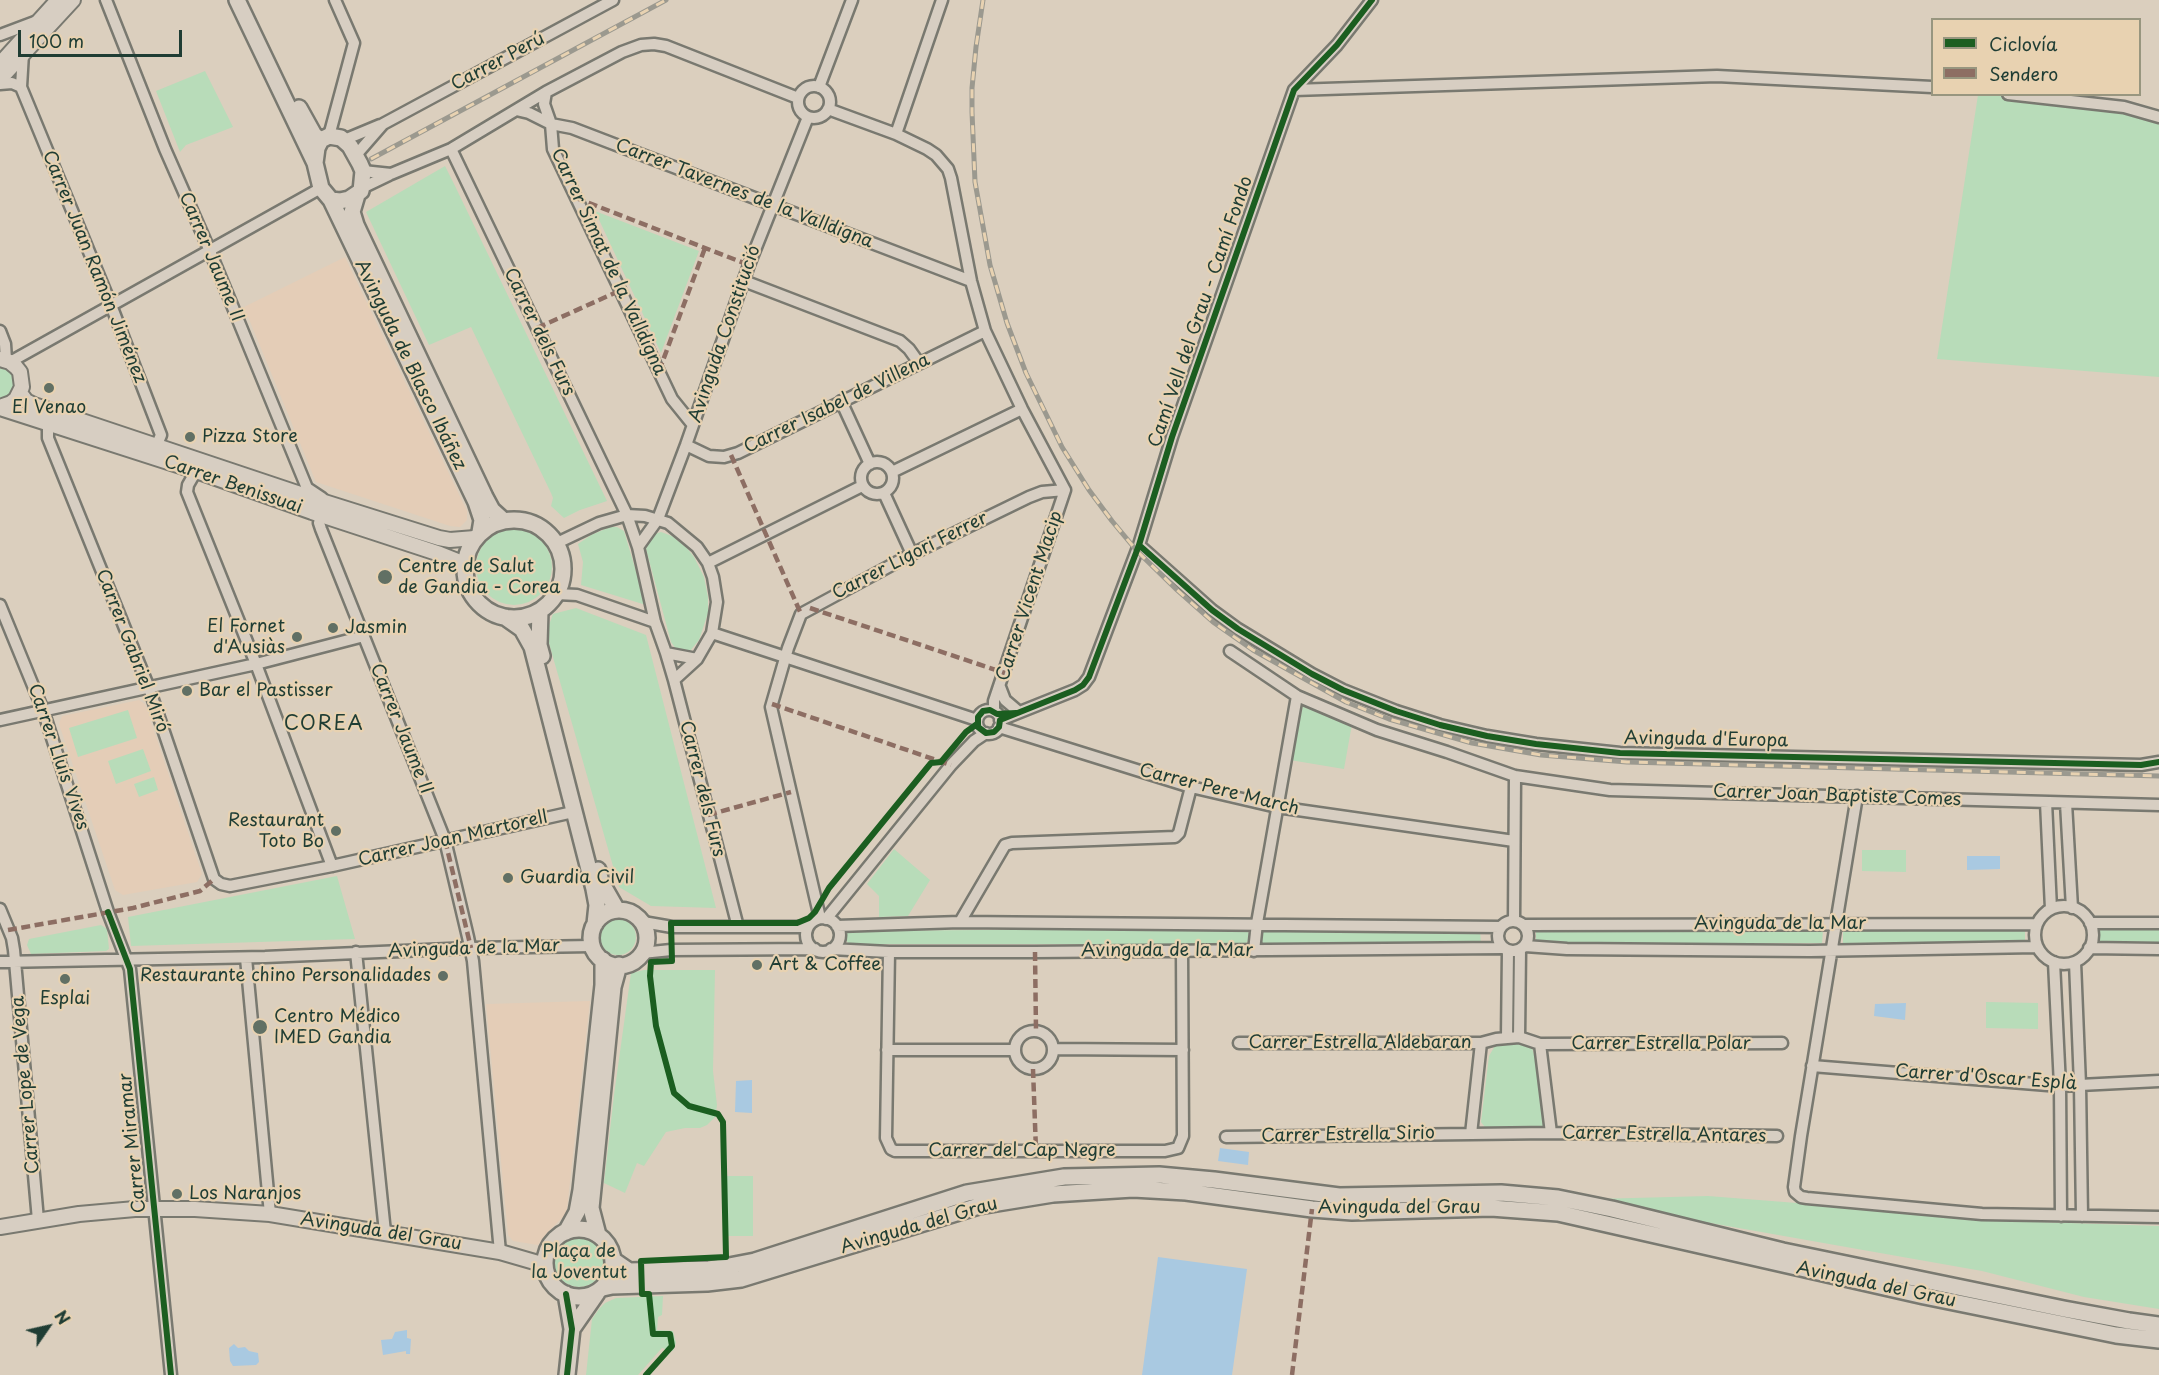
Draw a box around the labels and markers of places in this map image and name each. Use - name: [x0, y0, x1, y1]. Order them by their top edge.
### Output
- marker: El Venao: [42, 381, 56, 395]
- place label: El Venao: [12, 397, 86, 419]
- place label: Pizza Store: [202, 426, 298, 448]
- marker: Pizza Store: [183, 430, 197, 444]
- place label: Centre de Salut de Gandia - Corea: [398, 556, 560, 598]
- marker: Centre de Salut de Gandia - Corea: [376, 568, 394, 586]
- place label: El Fornet d'Ausiàs: [207, 616, 285, 658]
- place label: Jasmin: [345, 617, 407, 639]
- marker: Jasmin: [326, 621, 340, 635]
- marker: El Fornet d'Ausiàs: [290, 630, 304, 644]
- place label: Bar el Pastisser: [199, 680, 333, 702]
- marker: Bar el Pastisser: [180, 684, 194, 698]
- place label: Restaurant Toto Bo: [228, 810, 324, 852]
- marker: Restaurant Toto Bo: [329, 824, 343, 838]
- place label: Guardia Civil: [520, 867, 635, 889]
- marker: Guardia Civil: [501, 871, 515, 885]
- place label: Art & Coffee: [769, 954, 881, 976]
- marker: Art & Coffee: [750, 958, 764, 972]
- place label: Restaurante chino Personalidades: [140, 965, 431, 987]
- marker: Restaurante chino Personalidades: [436, 969, 450, 983]
- marker: Esplai: [58, 972, 72, 986]
- place label: Esplai: [40, 988, 90, 1010]
- place label: Centro Médico IMED Gandia: [274, 1006, 400, 1048]
- marker: Centro Médico IMED Gandia: [251, 1018, 269, 1036]
- place label: Los Naranjos: [189, 1183, 301, 1205]
- marker: Los Naranjos: [170, 1187, 184, 1201]

